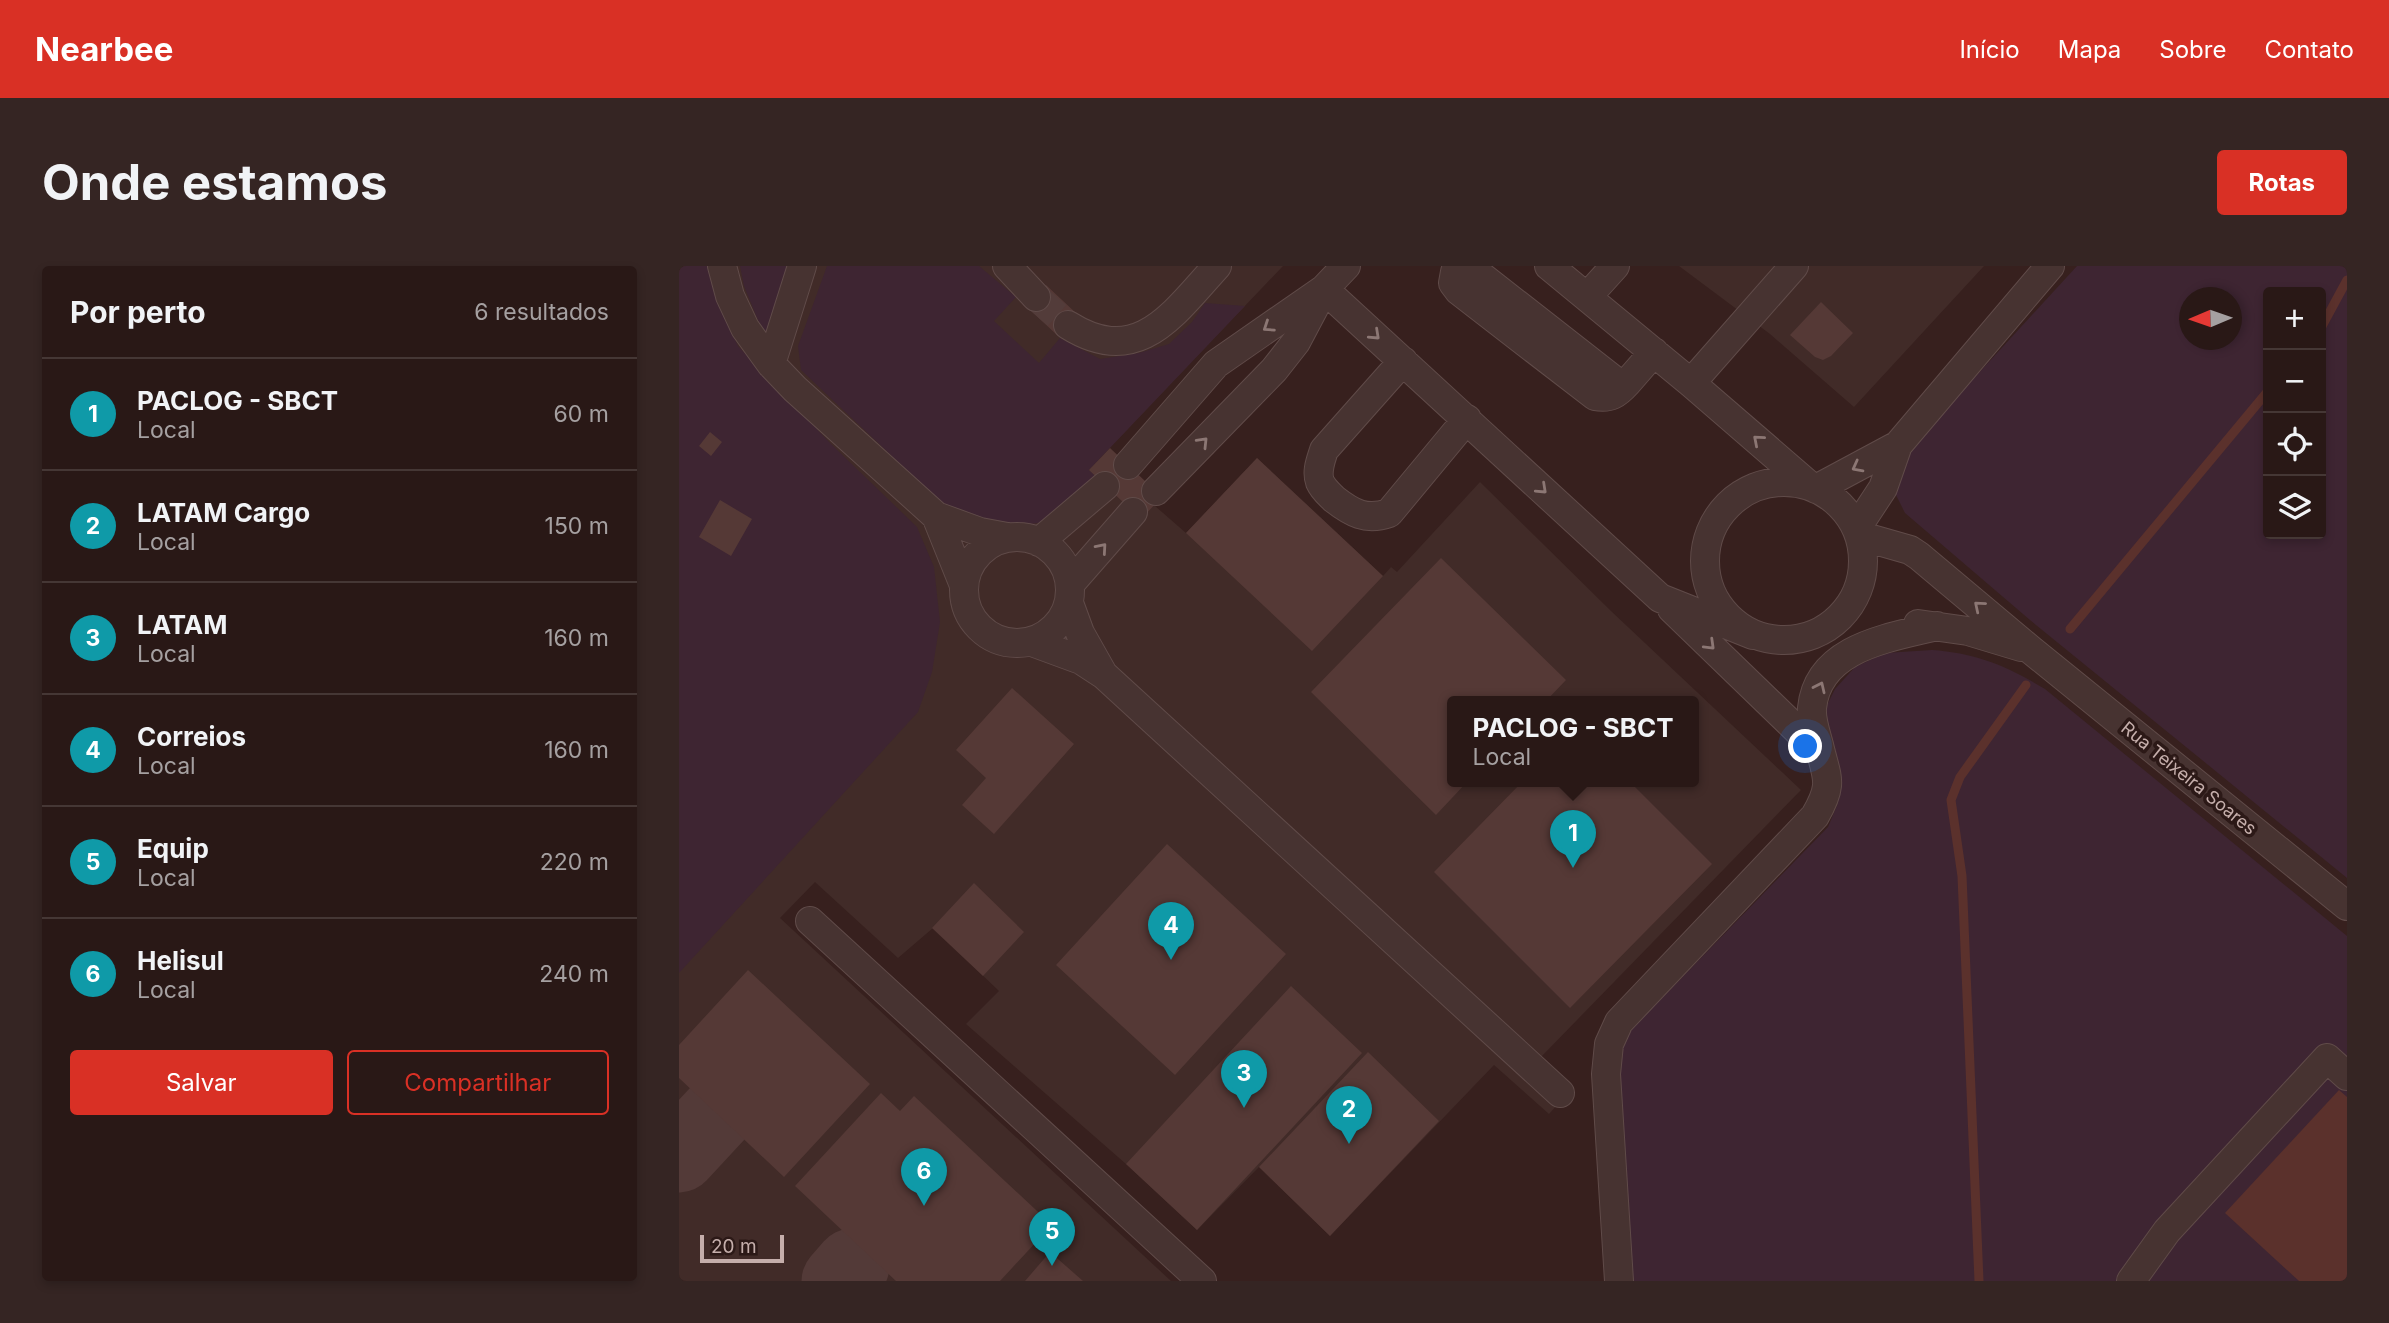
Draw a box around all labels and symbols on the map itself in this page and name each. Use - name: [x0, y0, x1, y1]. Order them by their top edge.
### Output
- north arrow: [2179, 287, 2242, 350]
- one-way arrow: [1262, 318, 1275, 331]
- one-way arrow: [1366, 326, 1379, 339]
- one-way arrow: [1753, 436, 1766, 448]
- one-way arrow: [1195, 438, 1208, 451]
- one-way arrow: [1852, 459, 1864, 472]
- one-way arrow: [1534, 480, 1547, 493]
- one-way arrow: [1093, 544, 1106, 557]
- one-way arrow: [1974, 602, 1987, 614]
- one-way arrow: [1701, 637, 1714, 650]
- one-way arrow: [1812, 682, 1826, 694]
- street label: Rua Teixeira Soares: [2117, 717, 2261, 839]
- your location: [1788, 729, 1822, 763]
- pin: 1: [1550, 810, 1596, 868]
- pin: 4: [1148, 902, 1194, 960]
- pin: 3: [1221, 1050, 1267, 1108]
- pin: 2: [1326, 1086, 1372, 1144]
- pin: 6: [901, 1148, 947, 1206]
- pin: 5: [1029, 1208, 1075, 1266]
- scale bar: [700, 1232, 784, 1264]

